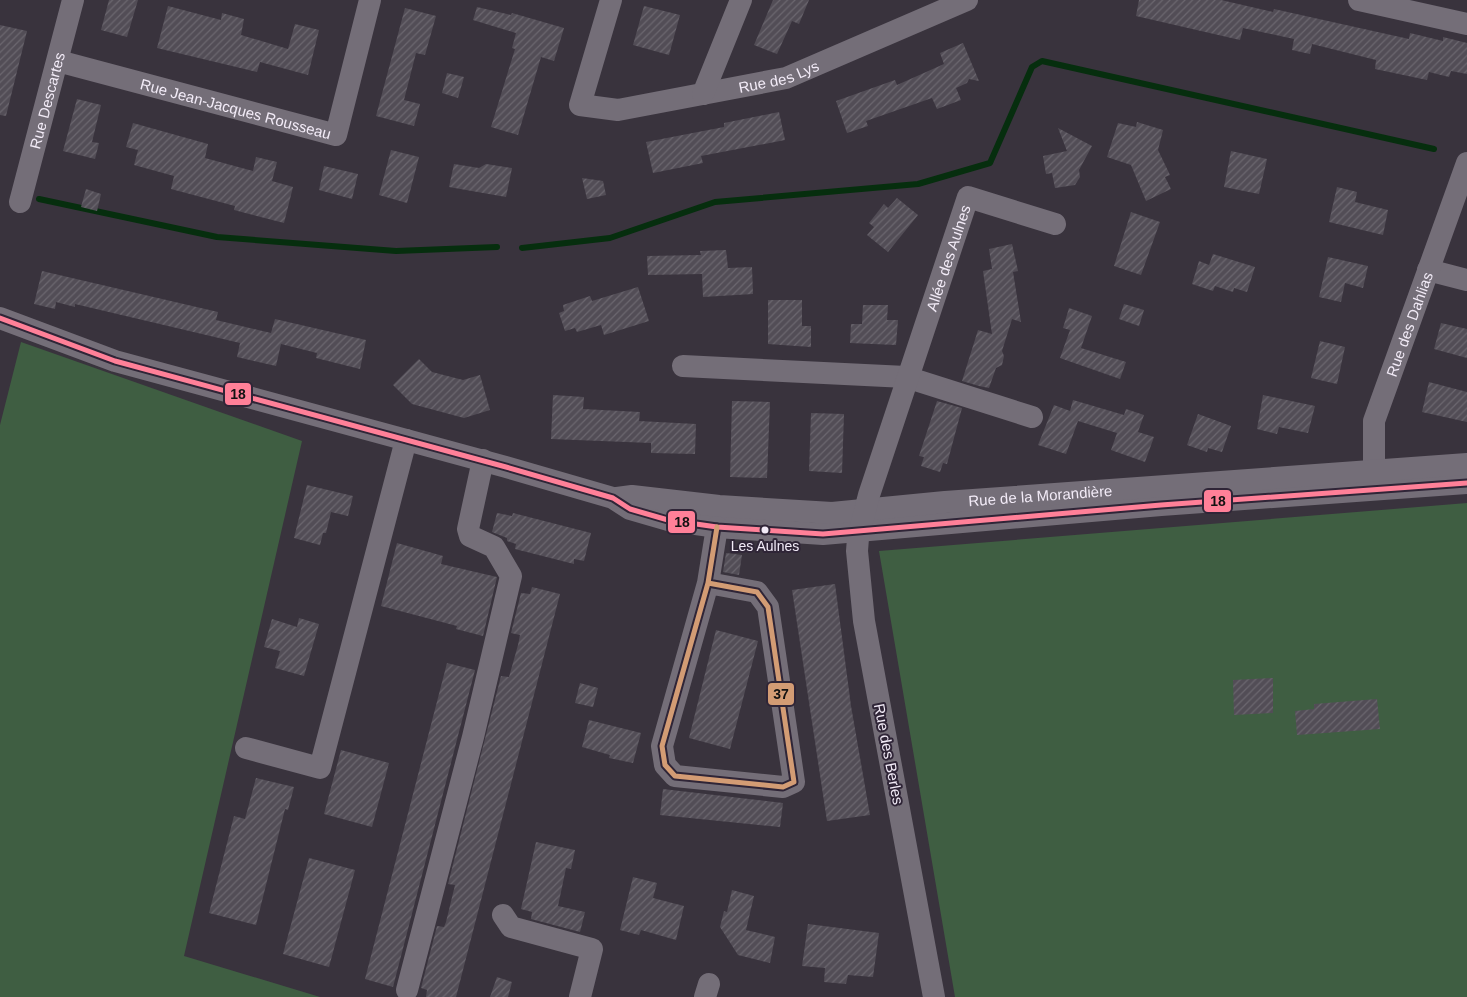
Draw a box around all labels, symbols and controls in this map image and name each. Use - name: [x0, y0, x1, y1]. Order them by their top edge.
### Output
- street label: Rue Descartes: [26, 50, 67, 151]
- street label: Rue des Lys: [737, 57, 821, 95]
- street label: Rue Jean-Jacques Rousseau: [139, 75, 333, 142]
- street label: Allée des Aulnes: [922, 203, 973, 313]
- street label: Rue des Dahlias: [1382, 269, 1436, 379]
- line badge: 18: [224, 382, 252, 406]
- text: 18: [230, 386, 246, 402]
- street label: Rue de la Morandière: [968, 481, 1113, 509]
- line badge: 18: [1203, 489, 1232, 513]
- text: 18: [1210, 493, 1226, 509]
- line badge: 18: [667, 510, 696, 534]
- text: 18: [674, 514, 690, 530]
- marker: Les Aulnes: [760, 525, 770, 535]
- place label: Les Aulnes: [731, 538, 799, 554]
- line badge: 37: [767, 682, 795, 706]
- text: 37: [773, 686, 789, 702]
- street label: Rue des Berles: [871, 702, 907, 806]

